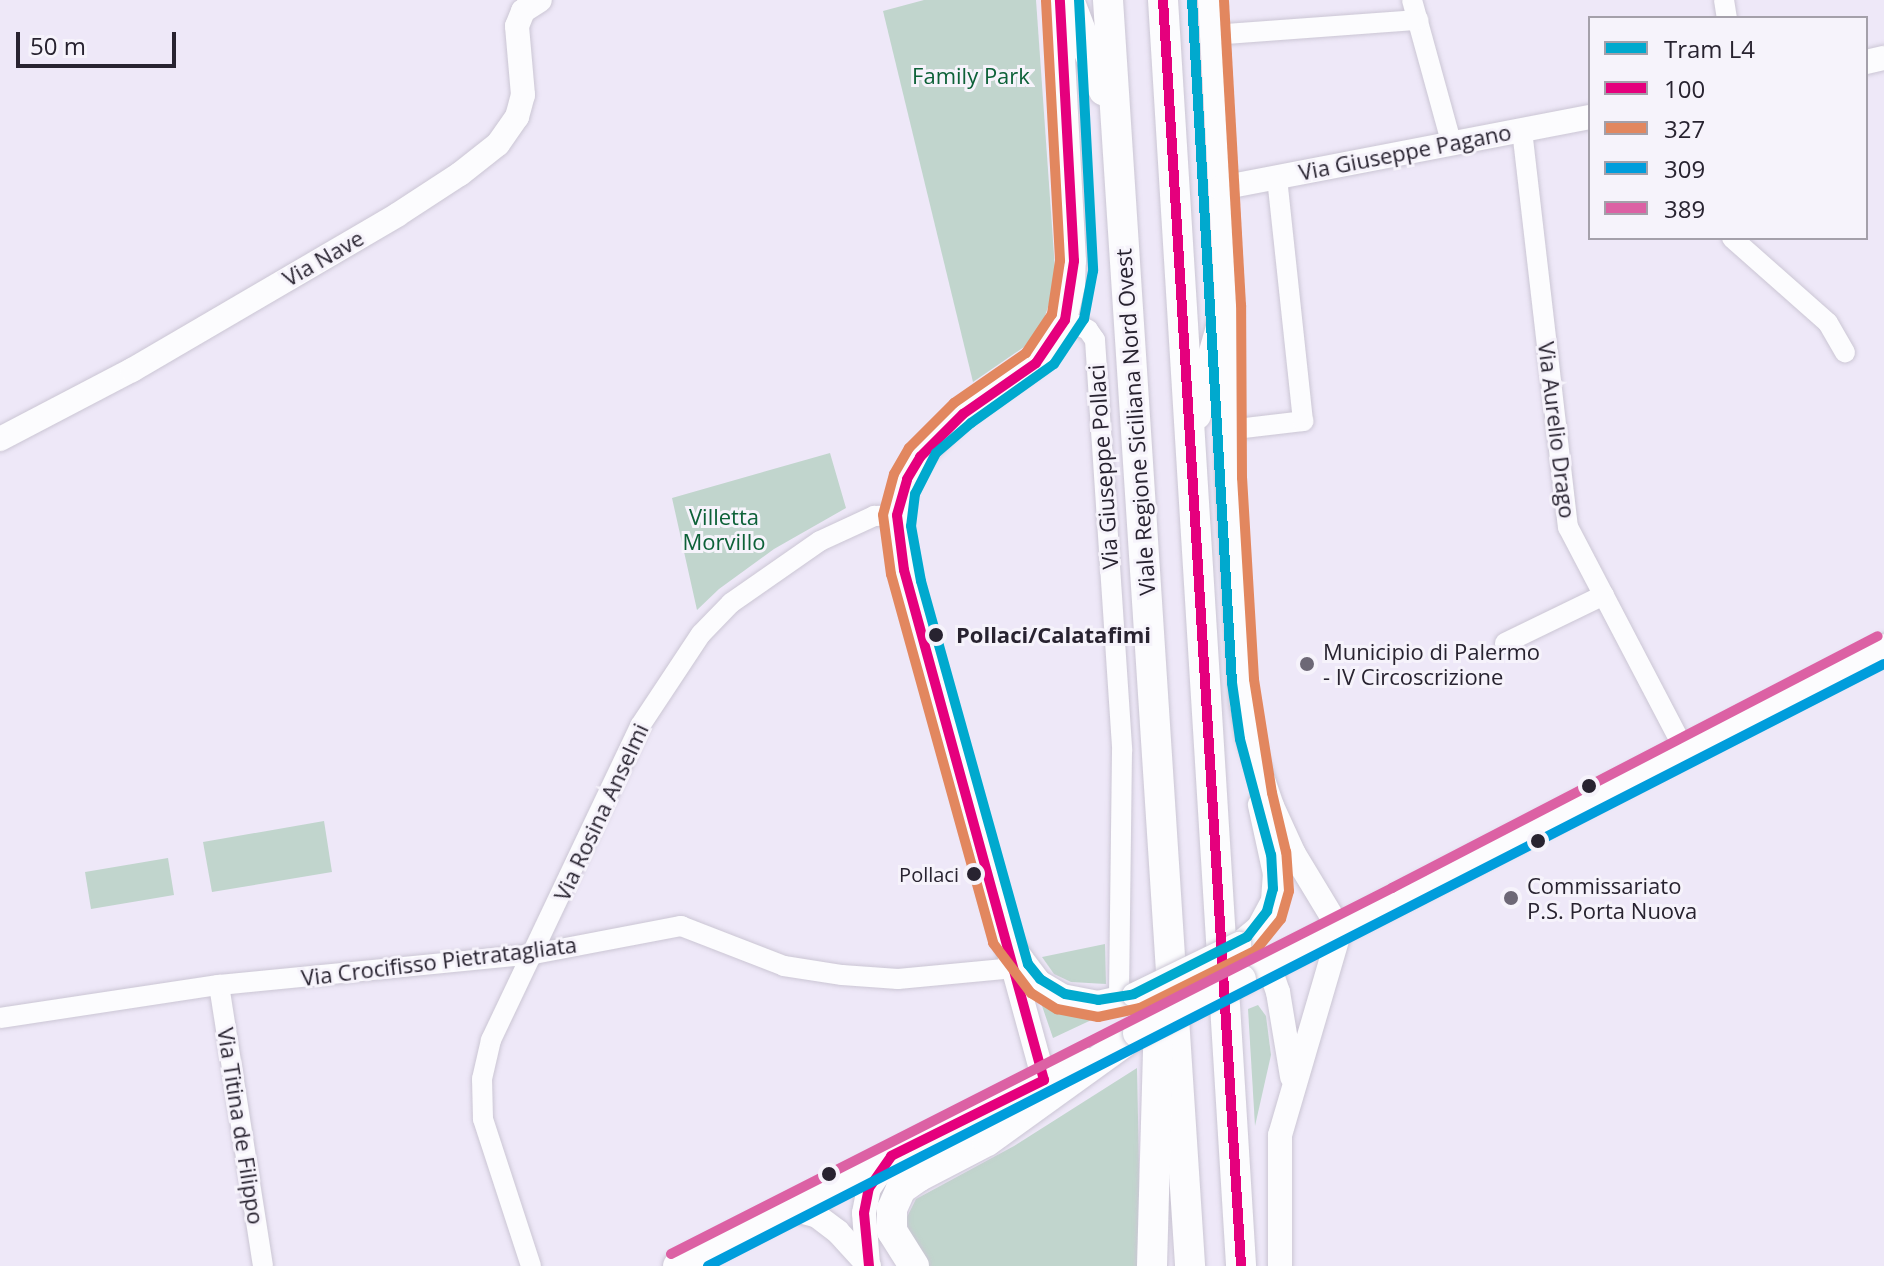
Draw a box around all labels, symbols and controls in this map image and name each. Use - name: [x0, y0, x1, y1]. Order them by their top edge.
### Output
- scale bar: [20, 16, 180, 66]
- legend: [1588, 16, 1868, 240]
- text: 50 m: [30, 29, 86, 62]
- text: Tram L4: [1664, 32, 1755, 65]
- park label: Family Park: [912, 63, 1030, 89]
- text: 100: [1664, 72, 1705, 105]
- text: 327: [1664, 112, 1705, 145]
- street label: Via Giuseppe Pagano: [1297, 118, 1513, 186]
- text: 309: [1664, 152, 1705, 185]
- text: 389: [1664, 192, 1705, 225]
- street label: Via Nave: [278, 224, 368, 292]
- street label: Viale Regione Siciliana Nord Ovest: [1110, 248, 1160, 596]
- street label: Via Aurelio Drago: [1533, 340, 1581, 520]
- street label: Via Giuseppe Pollaci: [1083, 364, 1123, 570]
- park label: Villetta Morvillo: [683, 503, 765, 554]
- marker: Pollaci/Calatafimi: [923, 622, 949, 648]
- place label: Pollaci/Calatafimi: [956, 622, 1151, 648]
- place label: Municipio di Palermo - IV Circoscrizione: [1323, 638, 1540, 690]
- marker: Municipio di Palermo - IV Circoscrizione: [1298, 655, 1316, 673]
- street label: Via Rosina Anselmi: [548, 719, 654, 905]
- unlabelled marker: [1581, 778, 1597, 794]
- unlabelled marker: [1530, 833, 1546, 849]
- place label: Pollaci: [899, 862, 959, 886]
- marker: Pollaci: [966, 866, 982, 882]
- place label: Commissariato P.S. Porta Nuova: [1527, 872, 1697, 924]
- marker: Commissariato P.S. Porta Nuova: [1502, 889, 1520, 907]
- street label: Via Crocifisso Pietratagliata: [300, 931, 578, 991]
- street label: Via Titina de Filippo: [212, 1026, 270, 1226]
- unlabelled marker: [821, 1166, 837, 1182]

